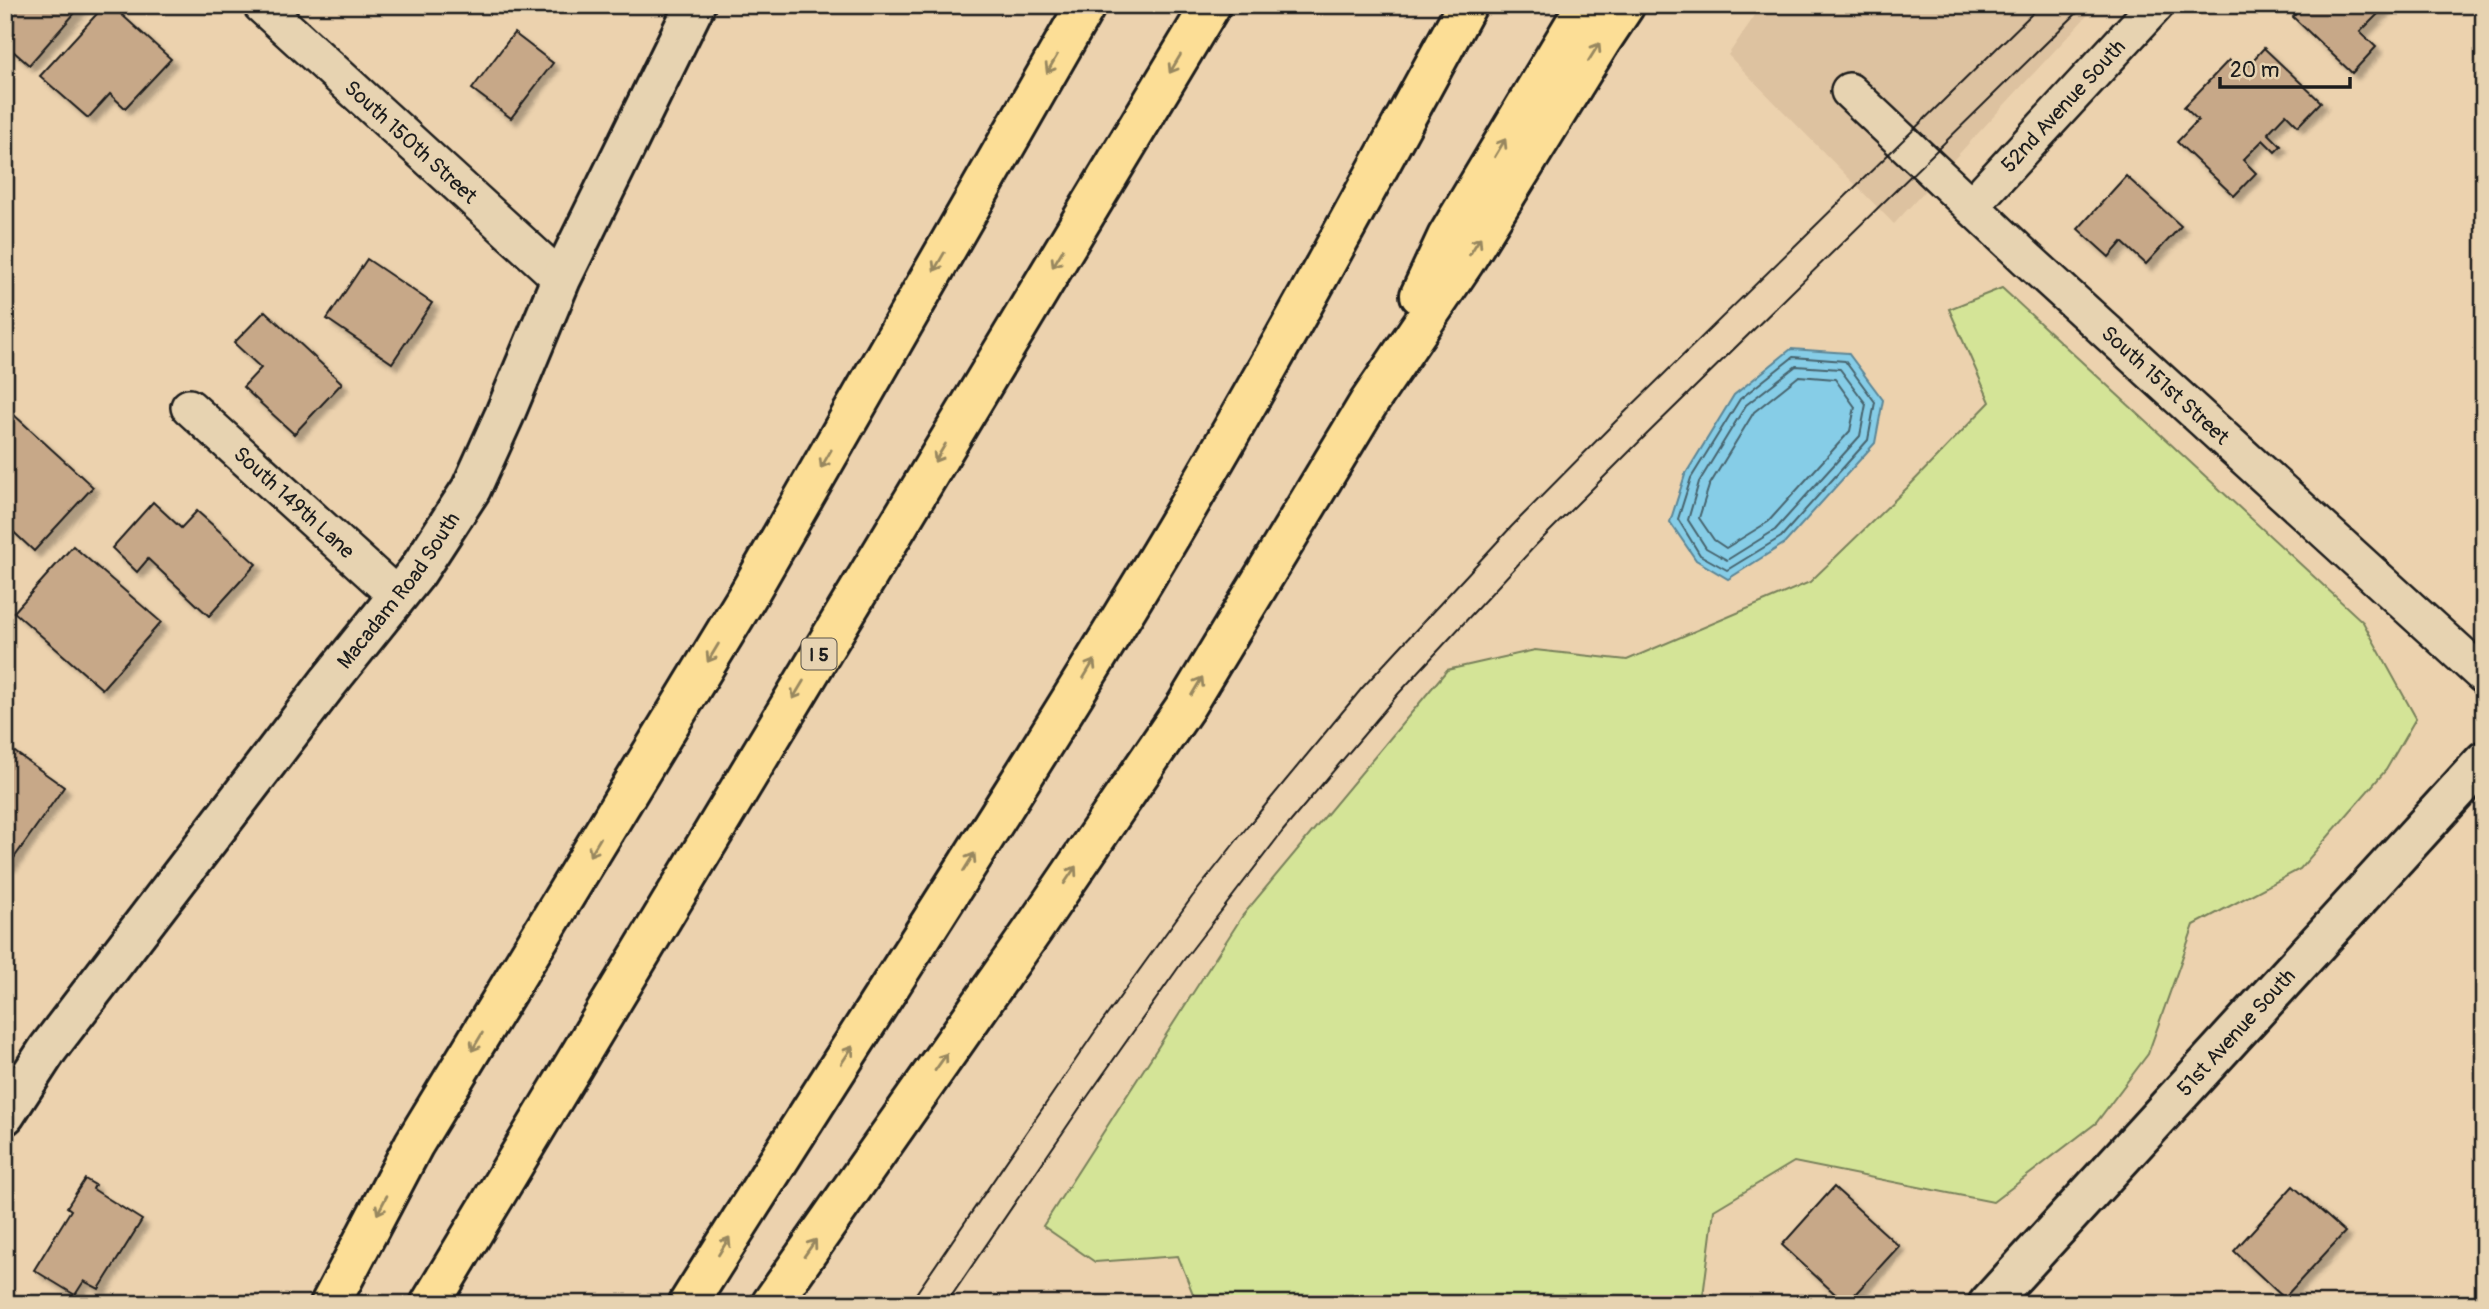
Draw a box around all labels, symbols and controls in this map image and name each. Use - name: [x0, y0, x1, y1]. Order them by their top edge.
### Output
- street label: 52nd Avenue South: [1995, 34, 2131, 179]
- one-way arrow: [1587, 43, 1601, 63]
- scale bar: [2220, 46, 2349, 90]
- one-way arrow: [1168, 53, 1182, 73]
- one-way arrow: [1045, 54, 1059, 74]
- text: 20 m: [2230, 57, 2279, 84]
- street label: South 150th Street: [338, 75, 483, 210]
- one-way arrow: [1494, 138, 1508, 158]
- one-way arrow: [1467, 237, 1482, 256]
- one-way arrow: [1050, 248, 1064, 268]
- one-way arrow: [932, 251, 946, 271]
- street label: South 151st Street: [2095, 320, 2235, 451]
- street label: South 149th Lane: [228, 441, 360, 565]
- one-way arrow: [933, 442, 947, 462]
- one-way arrow: [819, 449, 833, 469]
- street label: Macadam Road South: [331, 507, 466, 675]
- road number: I 5: [802, 638, 836, 670]
- one-way arrow: [706, 643, 720, 663]
- one-way arrow: [1081, 660, 1096, 679]
- one-way arrow: [1191, 676, 1205, 696]
- one-way arrow: [790, 680, 804, 700]
- one-way arrow: [587, 837, 601, 857]
- one-way arrow: [962, 853, 976, 873]
- one-way arrow: [1063, 865, 1077, 885]
- street label: 51st Avenue South: [2171, 963, 2302, 1102]
- one-way arrow: [469, 1031, 483, 1051]
- one-way arrow: [841, 1045, 855, 1065]
- one-way arrow: [934, 1052, 948, 1072]
- one-way arrow: [375, 1194, 389, 1215]
- one-way arrow: [717, 1237, 732, 1256]
- one-way arrow: [803, 1239, 817, 1258]

